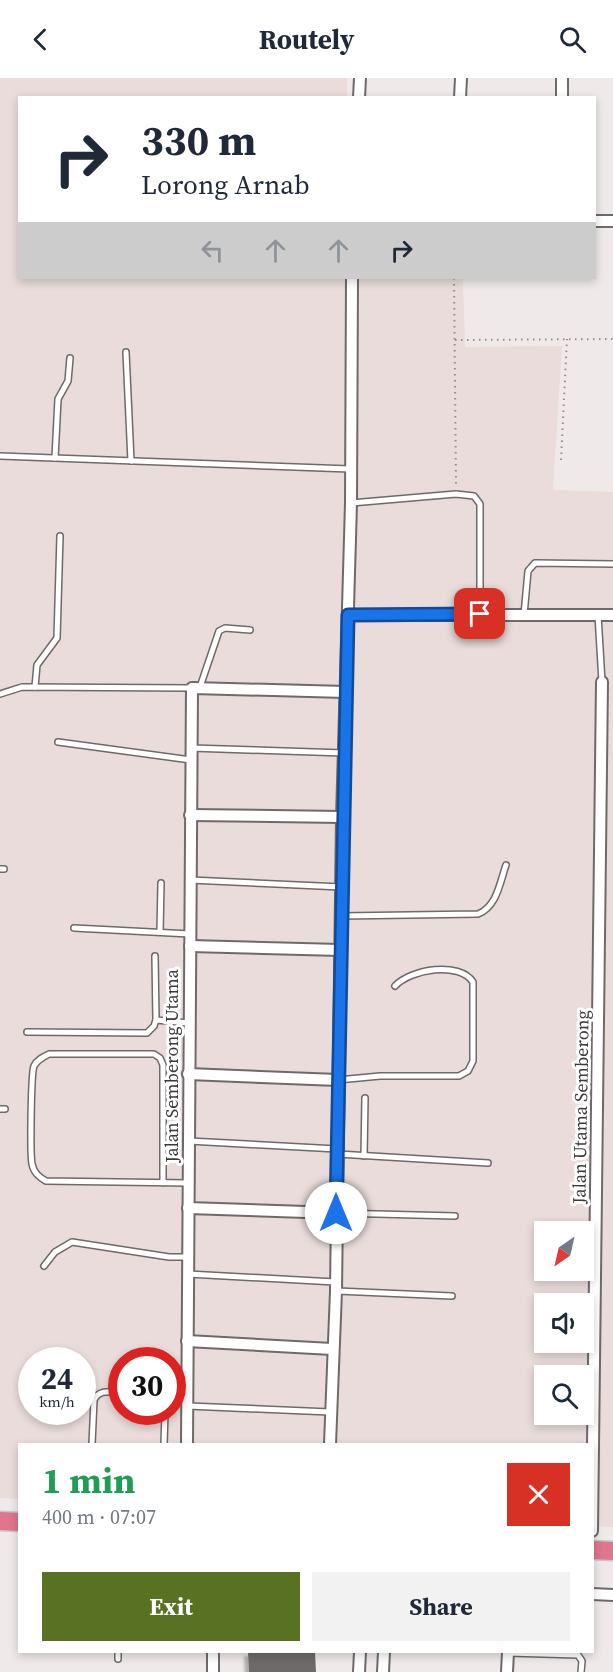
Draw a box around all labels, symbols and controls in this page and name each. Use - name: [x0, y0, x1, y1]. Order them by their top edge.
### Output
- text: Routely: [259, 21, 354, 58]
- icon: back: [24, 23, 57, 56]
- icon: search: [556, 23, 589, 56]
- text: 330 m: [141, 111, 256, 169]
- icon: right: [42, 120, 120, 198]
- text: Lorong Arnab: [141, 166, 310, 203]
- icon: left: [196, 234, 229, 267]
- icon: ahead: [259, 234, 292, 267]
- icon: ahead: [322, 234, 355, 267]
- icon: right: [385, 234, 418, 267]
- pin: [454, 588, 505, 639]
- icon: arrive: [463, 597, 496, 630]
- street label: Jalan Semberong Utama: [159, 968, 184, 1164]
- street label: Jalan Utama Semberong: [566, 1010, 595, 1205]
- position arrow: [304, 1181, 368, 1245]
- north arrow: [534, 1221, 594, 1281]
- map controls: [534, 1221, 594, 1425]
- button: sound: [534, 1293, 594, 1353]
- speed limit sign: 30: [108, 1347, 186, 1425]
- text: 24: [41, 1358, 73, 1399]
- button: search: [534, 1365, 594, 1425]
- text: km/h: [39, 1391, 75, 1412]
- text: 1 min: [42, 1456, 135, 1505]
- button: close: [507, 1463, 570, 1526]
- text: 400 m · 07:07: [42, 1503, 156, 1531]
- button: Exit: [42, 1572, 300, 1641]
- button: Share: [312, 1572, 570, 1641]

